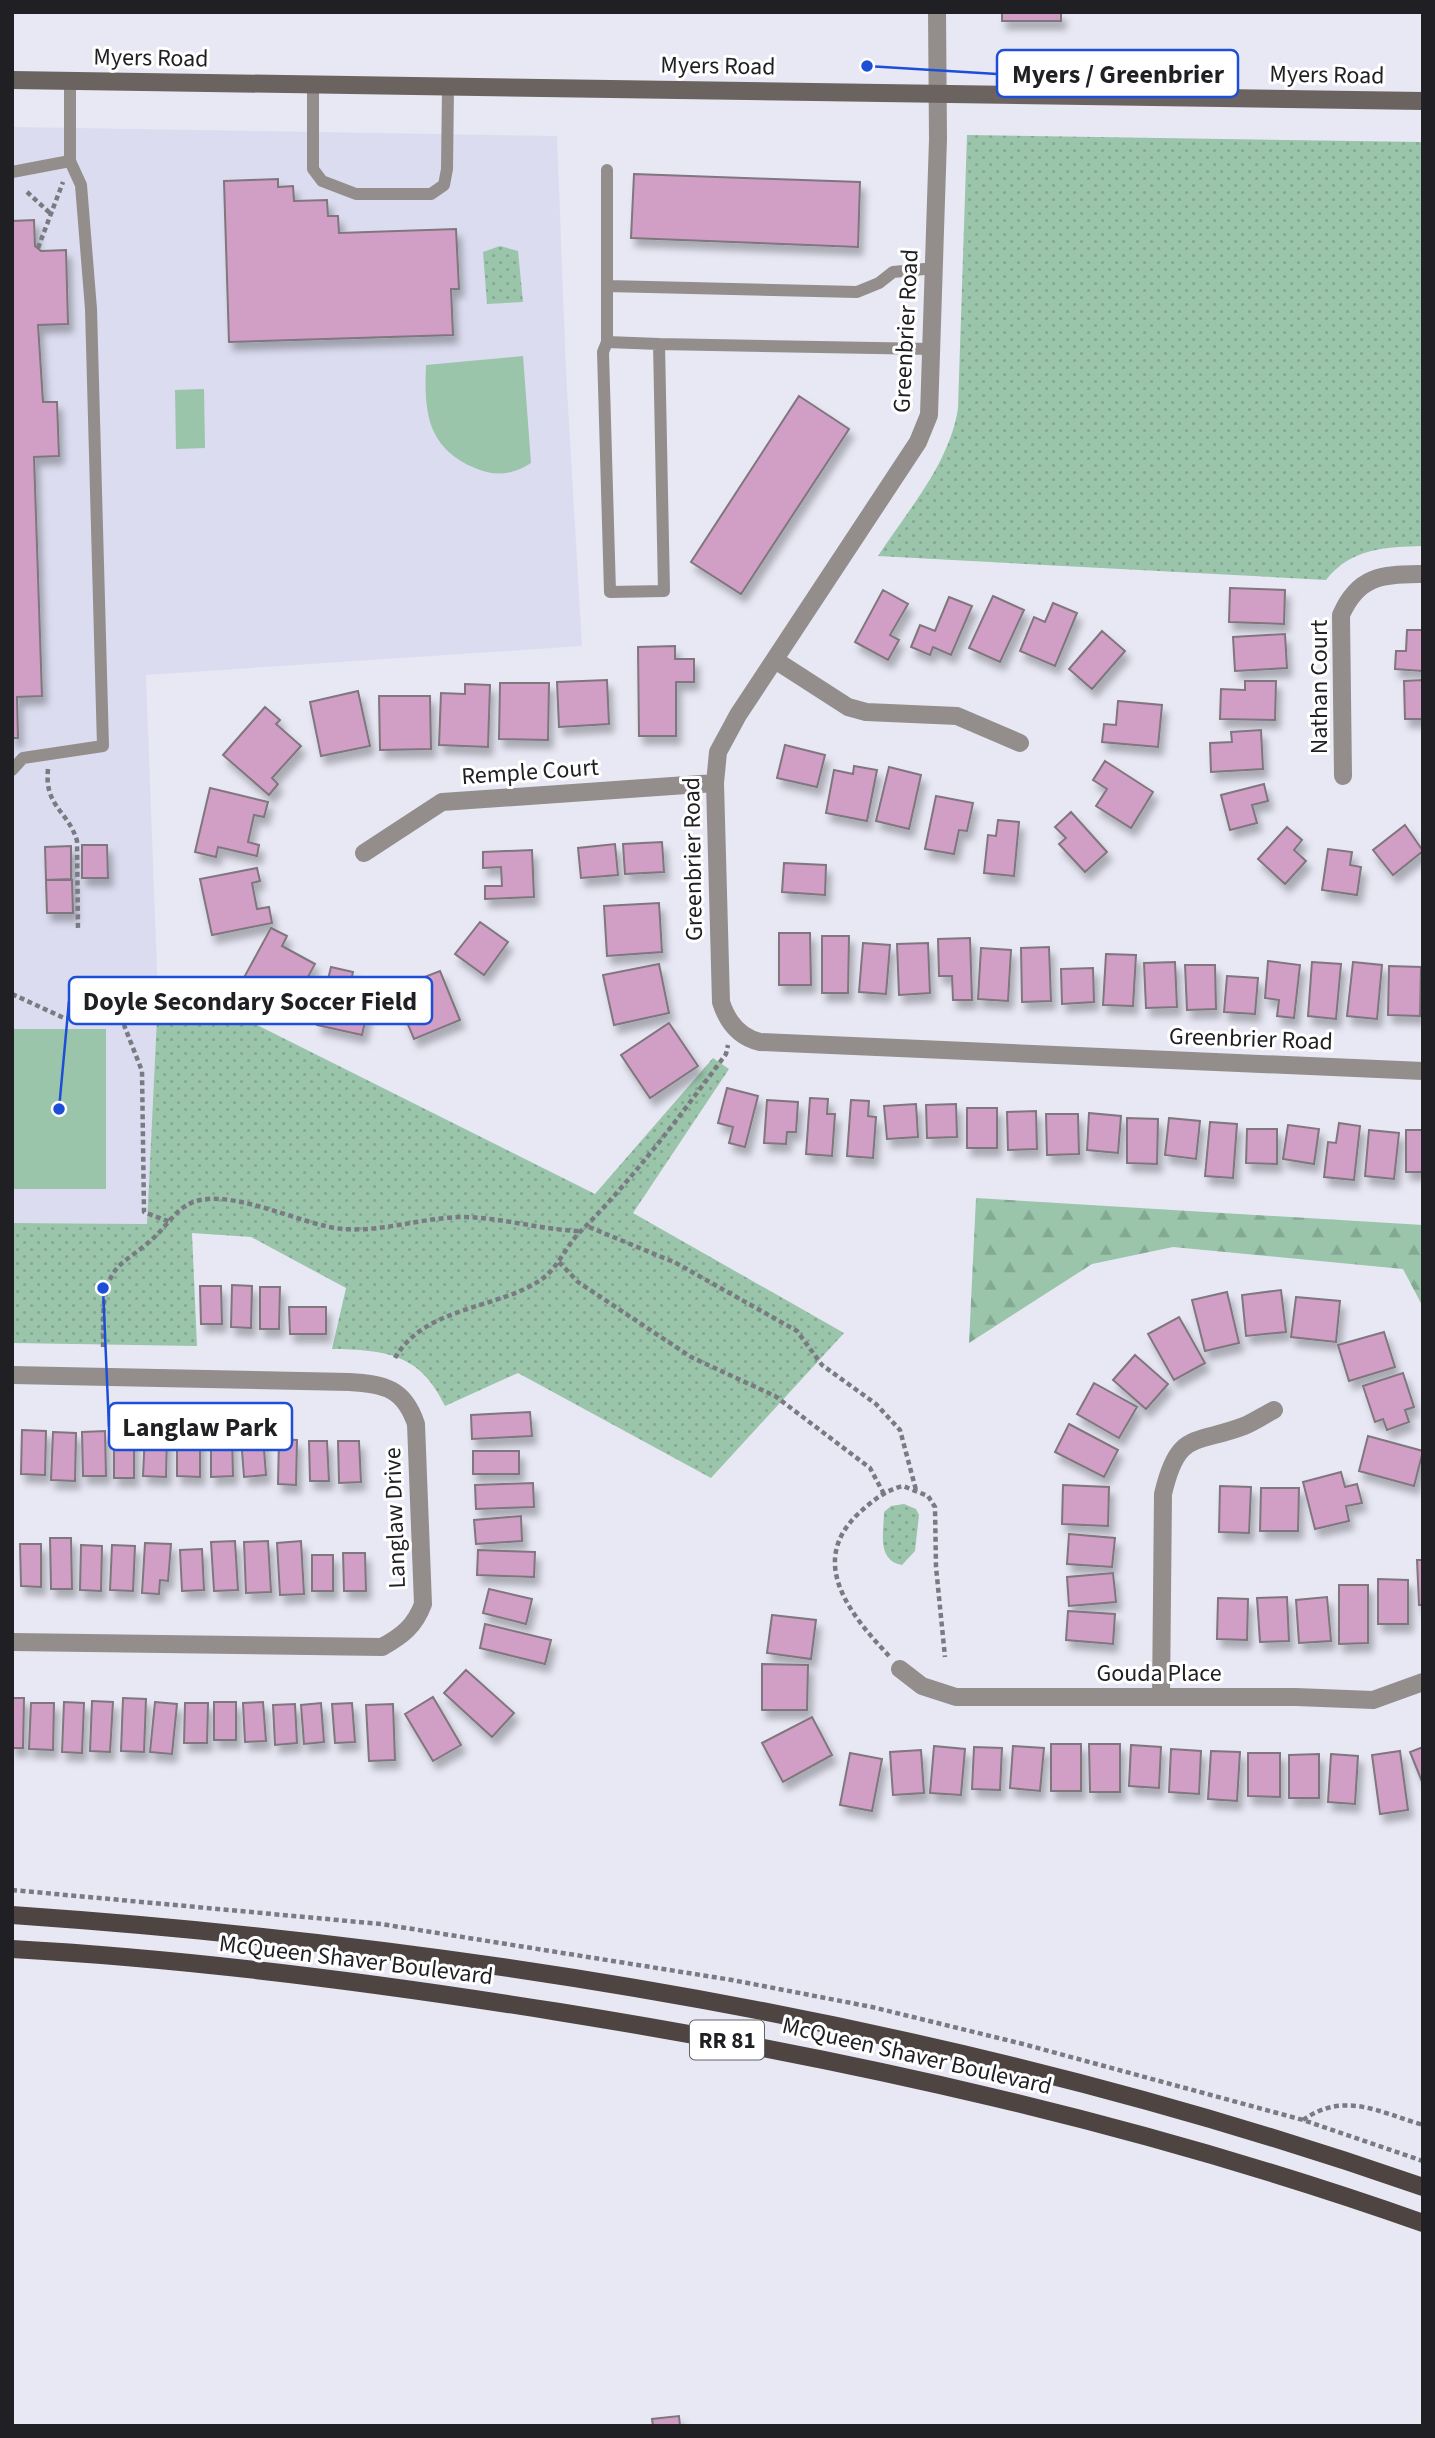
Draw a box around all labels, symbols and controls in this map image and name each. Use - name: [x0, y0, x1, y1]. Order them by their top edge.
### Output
- street label: Myers Road: [93, 39, 209, 77]
- street label: Myers Road: [660, 47, 776, 85]
- callout: Myers / Greenbrier: [997, 50, 1238, 97]
- text: Myers / Greenbrier: [1012, 56, 1225, 93]
- street label: Myers Road: [1269, 56, 1385, 94]
- street label: Greenbrier Road: [884, 248, 928, 414]
- street label: Nathan Court: [1302, 620, 1337, 754]
- street label: Remple Court: [460, 750, 600, 794]
- street label: Greenbrier Road: [674, 777, 712, 941]
- callout: Doyle Secondary Soccer Field: [69, 977, 432, 1024]
- text: Doyle Secondary Soccer Field: [83, 983, 417, 1020]
- street label: Greenbrier Road: [1168, 1019, 1334, 1059]
- callout: Langlaw Park: [109, 1403, 292, 1450]
- text: Langlaw Park: [122, 1409, 278, 1446]
- street label: Langlaw Drive: [375, 1447, 415, 1589]
- street label: Gouda Place: [1096, 1656, 1222, 1691]
- street label: McQueen Shaver Boulevard: [217, 1926, 495, 1994]
- street label: McQueen Shaver Boulevard: [779, 2008, 1055, 2104]
- road number: RR 81: [690, 2021, 764, 2060]

